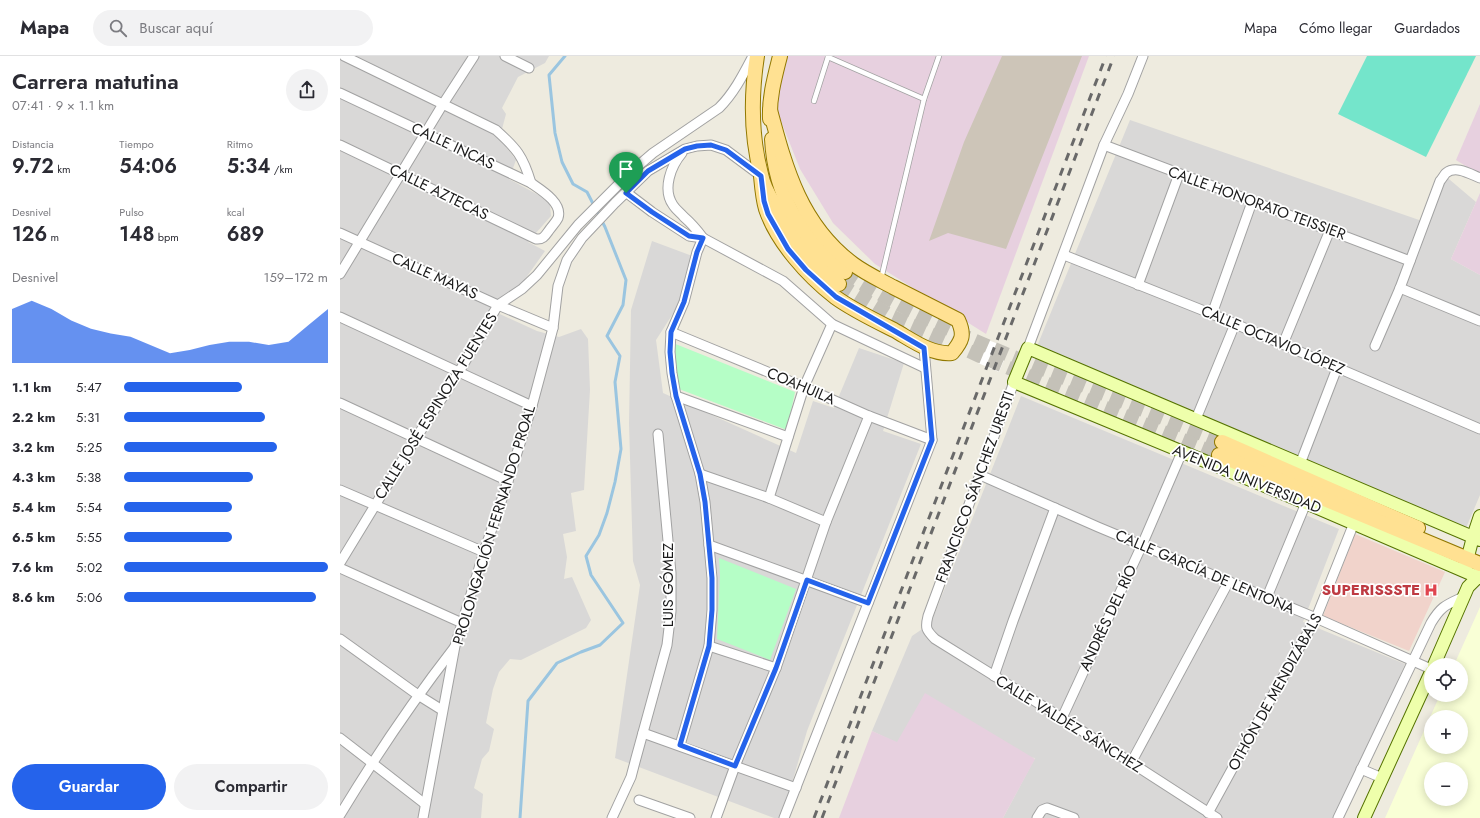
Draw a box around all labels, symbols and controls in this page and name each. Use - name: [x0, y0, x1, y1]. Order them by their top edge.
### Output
- search box: [93, 10, 373, 46]
- text: Mapa: [20, 14, 69, 41]
- icon: search: [107, 17, 129, 39]
- text: Buscar aquí: [139, 17, 213, 39]
- text: Mapa: [1244, 18, 1277, 38]
- text: Cómo llegar: [1299, 18, 1372, 38]
- text: Guardados: [1394, 18, 1460, 38]
- text: Carrera matutina: [12, 65, 179, 97]
- button: share: [286, 69, 328, 111]
- text: 07:41 · 9 × 1.1 km: [12, 96, 114, 115]
- street label: CALLE INCAS: [408, 117, 498, 175]
- text: Distancia: [12, 136, 54, 152]
- text: Tiempo: [119, 136, 154, 152]
- text: Ritmo: [227, 136, 253, 152]
- text: 9.72: [12, 152, 54, 181]
- text: 54:06: [119, 152, 177, 181]
- text: 5:34: [227, 152, 271, 181]
- pin: [609, 152, 643, 193]
- street label: CALLE AZTECAS: [386, 158, 492, 226]
- icon: arrive: [615, 158, 637, 180]
- text: km: [54, 161, 71, 177]
- text: /km: [271, 161, 293, 177]
- street label: CALLE HONORATO TEISSIER: [1165, 161, 1350, 246]
- text: Desnivel: [12, 204, 51, 220]
- text: Pulso: [119, 204, 144, 220]
- text: kcal: [227, 204, 244, 220]
- text: 126: [12, 220, 47, 249]
- text: 148: [119, 220, 154, 249]
- text: 689: [227, 220, 264, 249]
- text: m: [47, 229, 59, 245]
- text: bpm: [154, 229, 179, 245]
- street label: CALLE MAYAS: [388, 247, 482, 305]
- text: Desnivel: [12, 268, 58, 287]
- text: 159–172 m: [264, 268, 328, 287]
- street label: CALLE OCTAVIO LÓPEZ: [1198, 300, 1348, 380]
- street label: CALLE JOSÉ ESPINOZA FUENTES: [369, 308, 503, 504]
- street label: COAHUILA: [763, 362, 839, 410]
- text: 1.1 km: [12, 378, 51, 397]
- text: 5:47: [76, 378, 102, 397]
- street label: FRANCISCO SÁNCHEZ URESTI: [930, 388, 1020, 586]
- street label: PROLONGACIÓN FERNANDO PROAL: [447, 402, 541, 647]
- text: 2.2 km: [12, 408, 55, 427]
- text: 5:31: [76, 408, 100, 427]
- text: 3.2 km: [12, 438, 55, 457]
- text: 5:25: [76, 438, 102, 457]
- street label: AVENIDA UNIVERSIDAD: [1169, 439, 1325, 519]
- text: 4.3 km: [12, 468, 55, 487]
- text: 5:38: [76, 468, 101, 487]
- text: 5.4 km: [12, 498, 56, 517]
- text: 5:54: [76, 498, 102, 517]
- street label: CALLE GARCÍA DE LENTONA: [1112, 524, 1298, 620]
- text: 6.5 km: [12, 528, 55, 547]
- text: 5:55: [76, 528, 102, 547]
- street label: LUIS GÓMEZ: [657, 543, 679, 627]
- text: 7.6 km: [12, 558, 53, 577]
- text: 5:02: [76, 558, 102, 577]
- street label: ANDRÉS DEL RÍO: [1074, 561, 1142, 675]
- place label: SUPERISSSTE: [1322, 579, 1420, 601]
- hospital icon: SUPERISSSTE: [1423, 582, 1439, 598]
- text: 8.6 km: [12, 588, 55, 607]
- text: 5:06: [76, 588, 103, 607]
- street label: OTHÓN DE MENDIZÁBALS: [1222, 609, 1328, 775]
- map controls: [1424, 658, 1468, 806]
- button: locate: [1424, 658, 1468, 702]
- street label: CALLE VALDÉZ SÁNCHEZ: [991, 670, 1147, 778]
- button: +: [1424, 710, 1468, 754]
- button: −: [1424, 762, 1468, 806]
- button: Guardar: [12, 764, 166, 810]
- button: Compartir: [174, 764, 328, 810]

